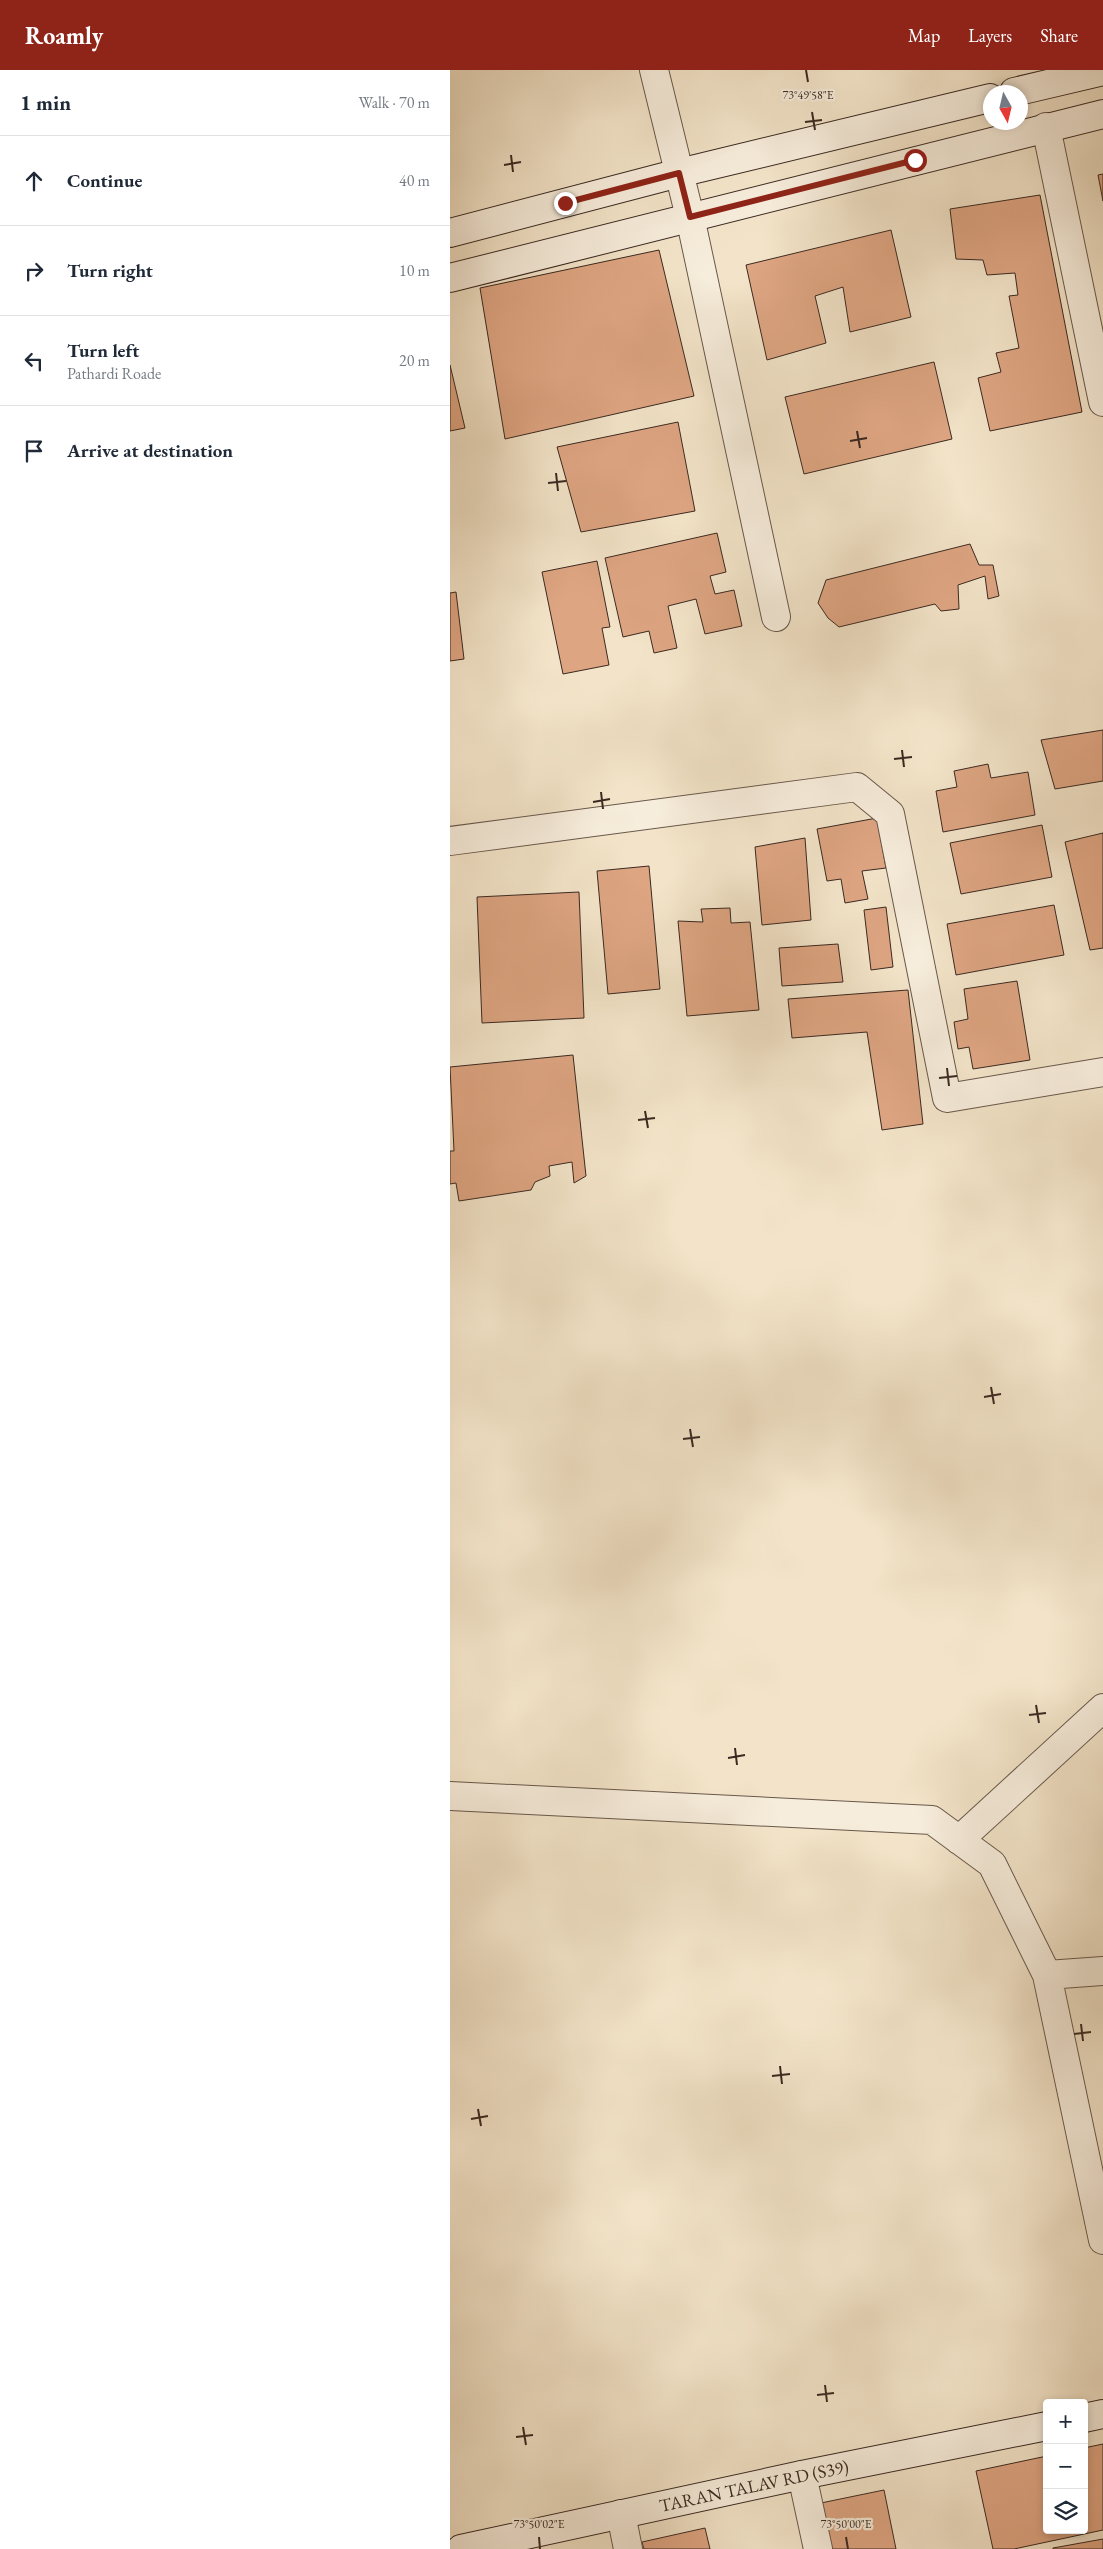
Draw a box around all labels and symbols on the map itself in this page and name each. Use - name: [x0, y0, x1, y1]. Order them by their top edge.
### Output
- north arrow: [983, 85, 1028, 130]
- text: 73°49'58"E: [782, 87, 834, 103]
- route start: [904, 149, 927, 172]
- route end: [554, 192, 577, 215]
- street label: TARAN TALAV RD (S39): [657, 2454, 851, 2517]
- text: 73°50'02"E: [513, 2516, 565, 2532]
- text: 73°50'00"E: [820, 2516, 872, 2532]

